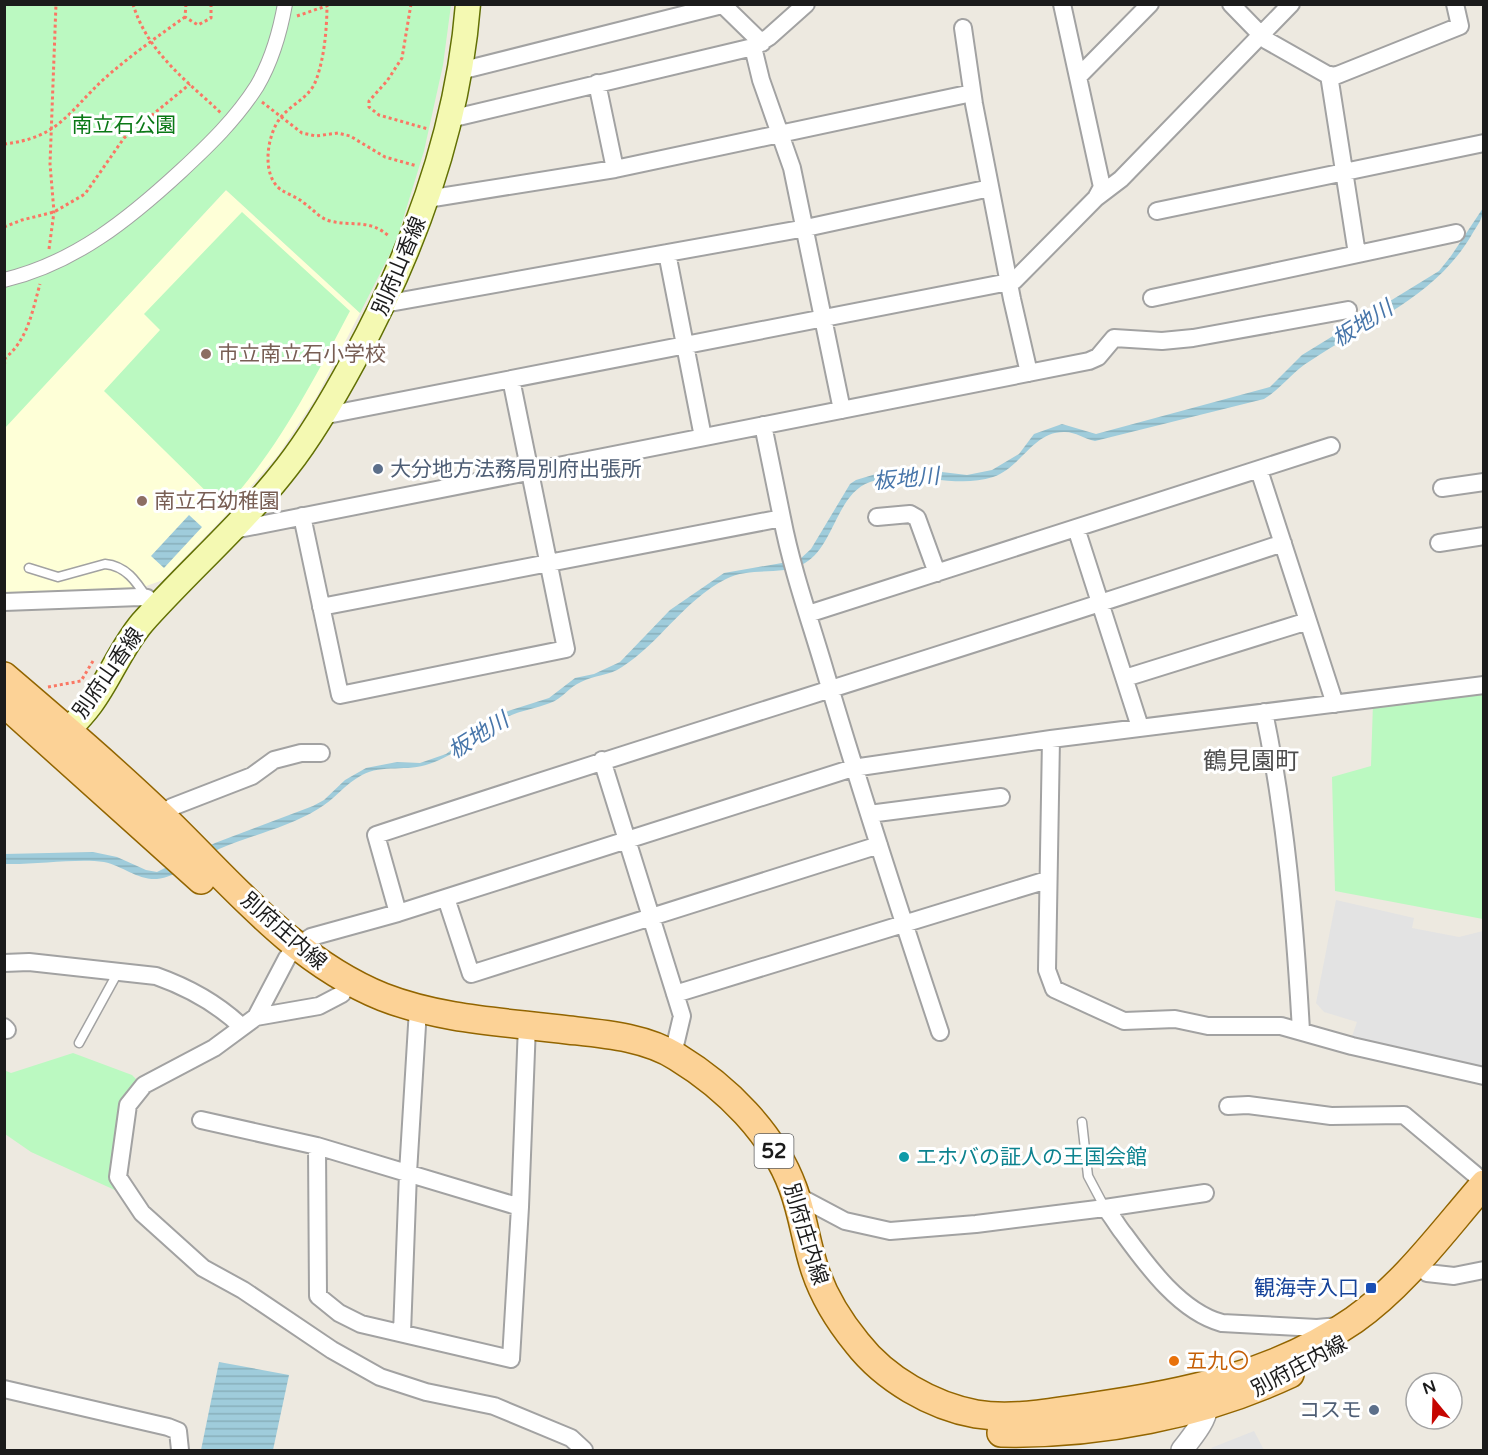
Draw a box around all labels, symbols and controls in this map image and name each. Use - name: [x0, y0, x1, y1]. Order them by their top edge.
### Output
- park label: 南立石公園: [72, 113, 177, 138]
- street label: 別府山香線: [367, 213, 431, 319]
- water label: 板地川: [1328, 294, 1399, 352]
- place label: 市立南立石小学校: [218, 342, 386, 367]
- marker: 市立南立石小学校: [199, 347, 213, 361]
- place label: 大分地方法務局別府出張所: [390, 457, 642, 482]
- marker: 大分地方法務局別府出張所: [371, 462, 385, 476]
- water label: 板地川: [872, 463, 942, 495]
- place label: 南立石幼稚園: [154, 489, 280, 514]
- marker: 南立石幼稚園: [135, 494, 149, 508]
- street label: 別府山香線: [68, 623, 149, 723]
- water label: 板地川: [444, 706, 515, 764]
- district label: 鶴見園町: [1203, 747, 1299, 776]
- street label: 別府庄内線: [236, 888, 331, 975]
- road number: 52: [754, 1134, 794, 1168]
- place label: エホバの証人の王国会館: [916, 1145, 1147, 1170]
- marker: エホバの証人の王国会館: [897, 1150, 911, 1164]
- street label: 別府庄内線: [778, 1180, 833, 1288]
- place label: 観海寺入口: [1254, 1276, 1359, 1301]
- marker: 観海寺入口: [1364, 1281, 1378, 1295]
- street label: 別府庄内線: [1247, 1331, 1351, 1402]
- place label: 五九〇: [1186, 1349, 1249, 1374]
- marker: 五九〇: [1167, 1354, 1181, 1368]
- north arrow: [1404, 1371, 1464, 1431]
- text: N: [1420, 1376, 1439, 1399]
- place label: コスモ: [1299, 1398, 1362, 1423]
- marker: コスモ: [1367, 1403, 1381, 1417]

